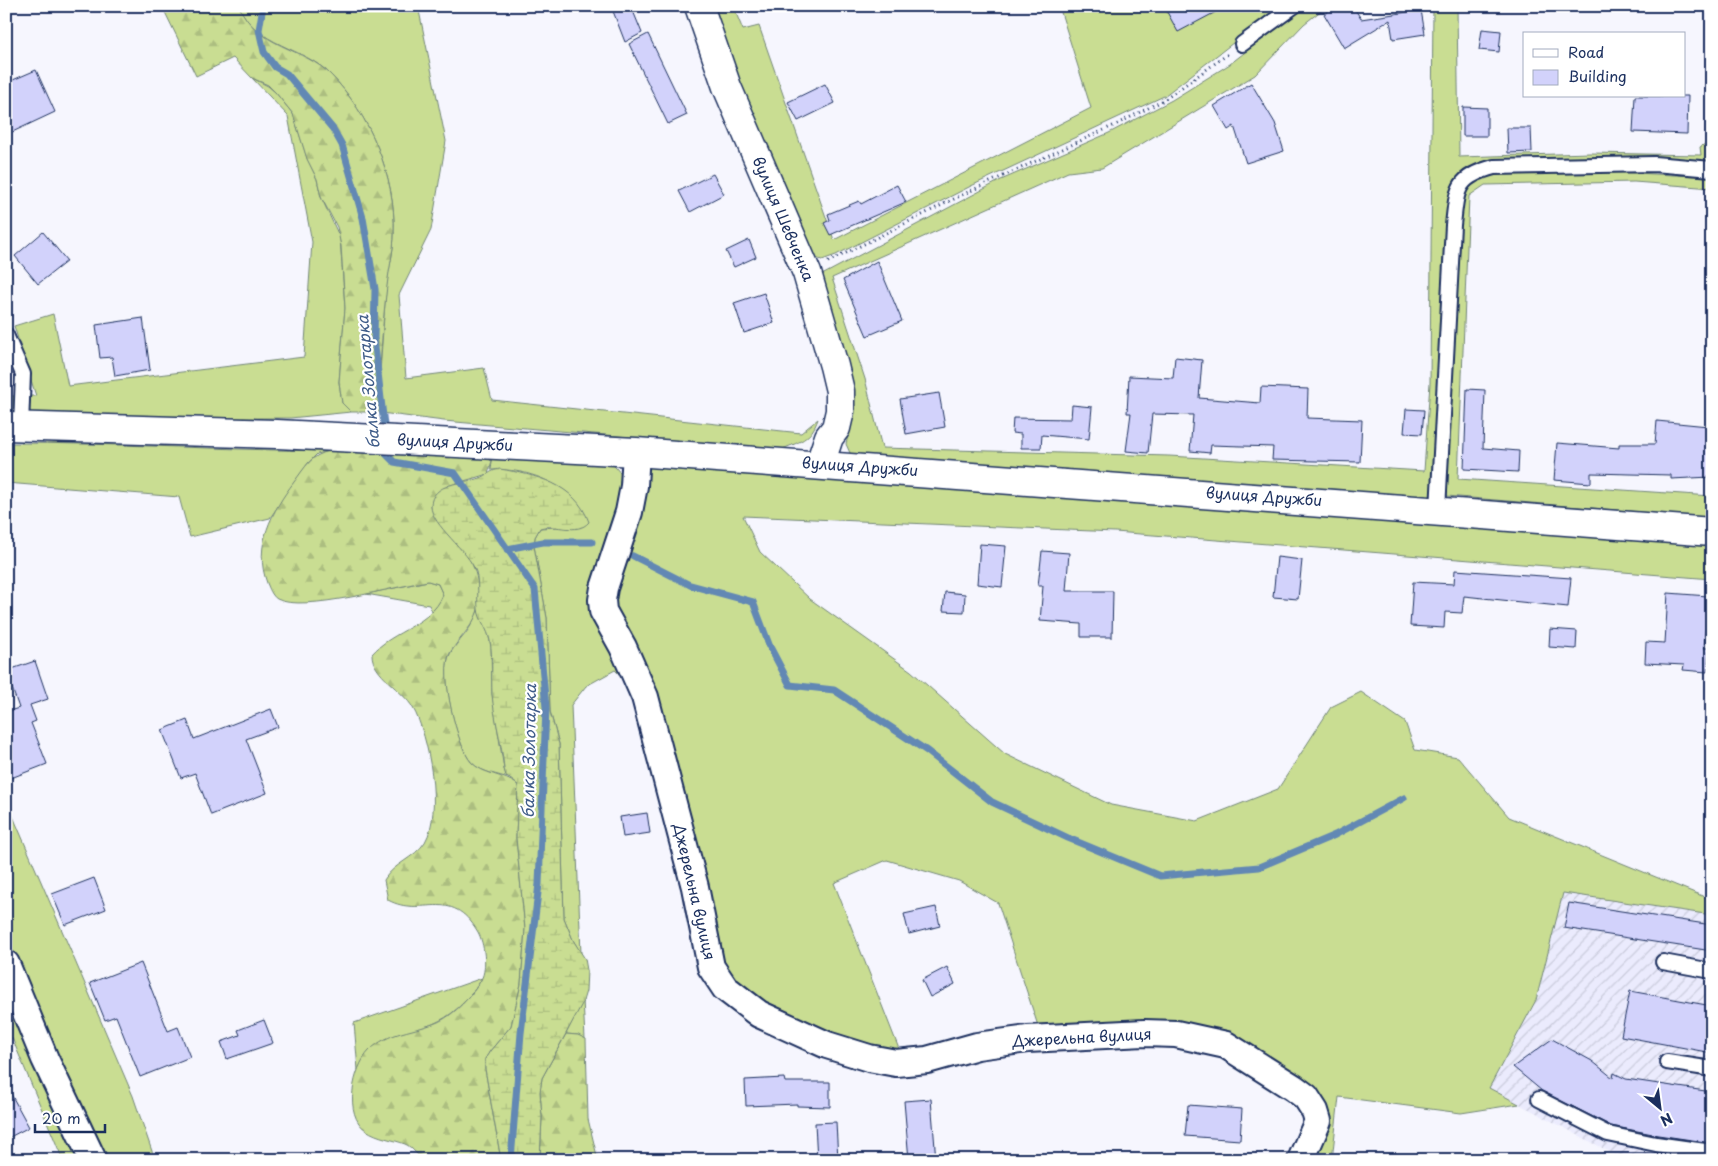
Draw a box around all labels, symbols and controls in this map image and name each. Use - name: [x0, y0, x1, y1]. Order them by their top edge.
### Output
- legend: [1523, 32, 1686, 98]
- text: Road: [1568, 40, 1604, 63]
- text: Building: [1568, 64, 1627, 87]
- street label: вулиця Шевченка: [748, 152, 821, 285]
- water label: балка Золотарка: [349, 313, 385, 450]
- street label: вулиця Дружби: [396, 427, 514, 456]
- street label: вулиця Дружби: [801, 450, 919, 481]
- street label: вулиця Дружби: [1205, 480, 1323, 511]
- water label: балка Золотарка: [515, 683, 541, 818]
- street label: Джерельна вулиця: [668, 820, 722, 962]
- street label: Джерельна вулиця: [1011, 1021, 1152, 1052]
- north arrow: [1636, 1084, 1686, 1134]
- scale bar: [35, 1101, 105, 1133]
- text: 20 m: [42, 1106, 81, 1129]
- text: N: [1657, 1108, 1676, 1132]

